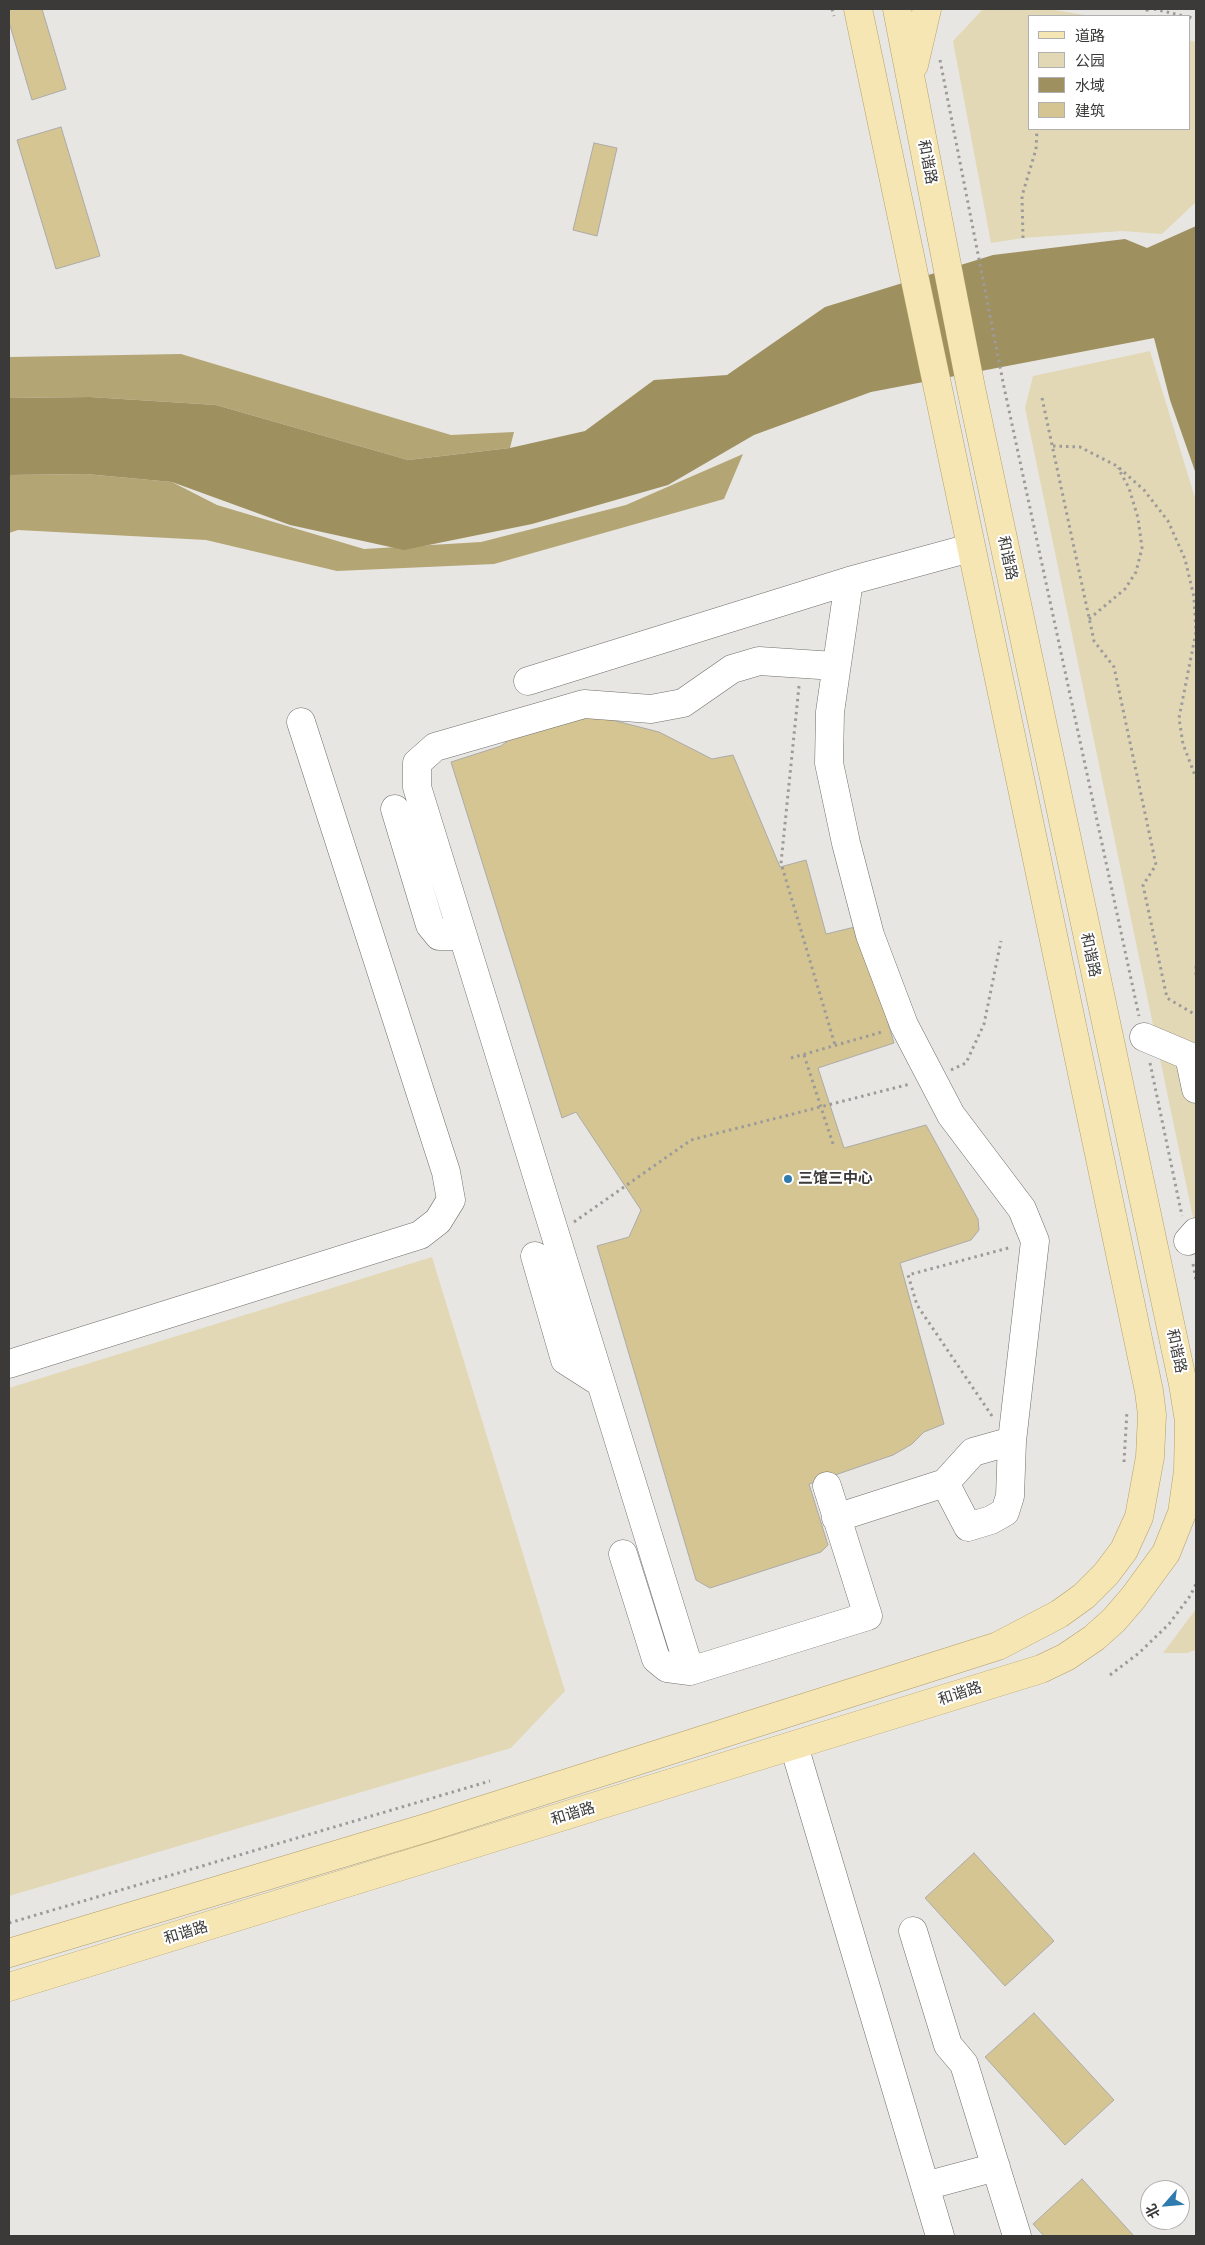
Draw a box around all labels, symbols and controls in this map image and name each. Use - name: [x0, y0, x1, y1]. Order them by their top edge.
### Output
- legend: [1028, 15, 1190, 130]
- text: 道路: [1075, 25, 1105, 45]
- text: 公园: [1075, 50, 1105, 70]
- text: 水域: [1075, 75, 1105, 95]
- text: 建筑: [1075, 100, 1105, 120]
- street label: 和谐路: [914, 138, 940, 186]
- street label: 和谐路: [994, 534, 1020, 582]
- street label: 和谐路: [1077, 931, 1103, 979]
- place label: 三馆三中心: [798, 1170, 873, 1188]
- marker: 三馆三中心: [782, 1173, 794, 1185]
- street label: 和谐路: [1163, 1327, 1189, 1375]
- street label: 和谐路: [936, 1678, 984, 1710]
- street label: 和谐路: [549, 1799, 597, 1829]
- street label: 和谐路: [162, 1918, 210, 1948]
- north arrow: [1140, 2180, 1190, 2230]
- text: 北: [1140, 2201, 1164, 2222]

